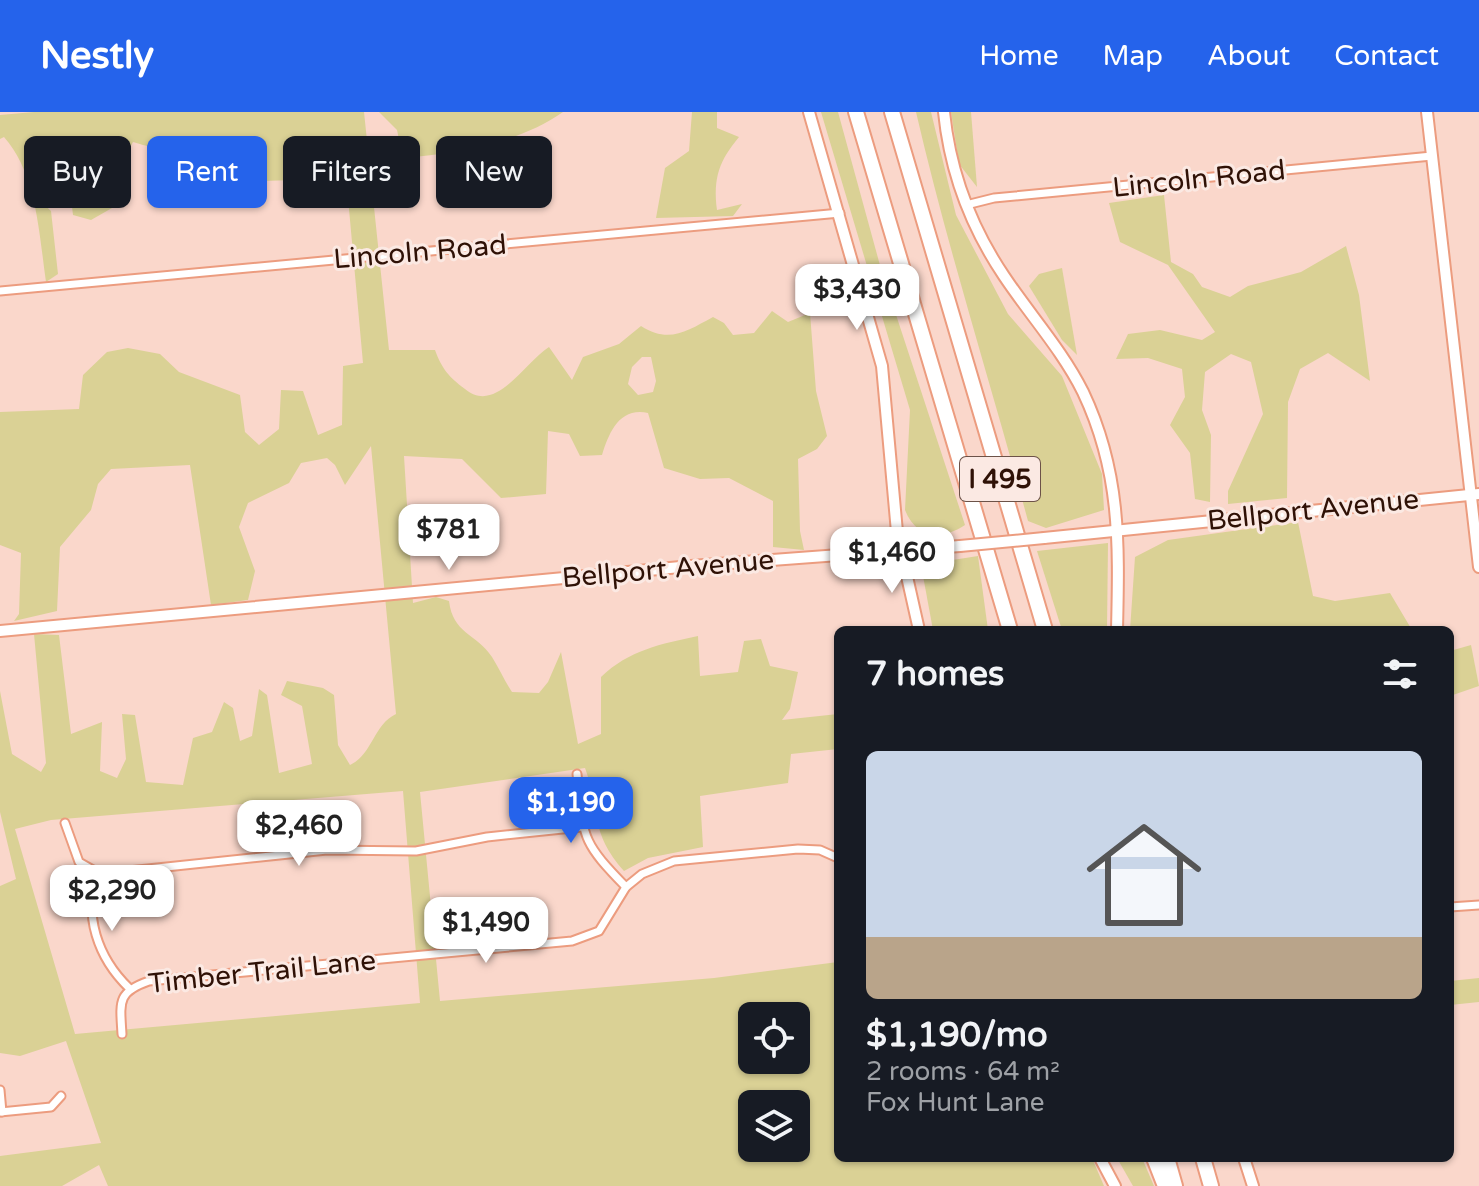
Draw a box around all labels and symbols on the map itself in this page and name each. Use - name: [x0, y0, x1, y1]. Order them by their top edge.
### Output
- street label: Lincoln Road: [1111, 153, 1287, 205]
- street label: Lincoln Road: [332, 227, 508, 277]
- pin: $3,430: [792, 264, 922, 332]
- road number: I 495: [960, 457, 1040, 501]
- street label: Bellport Avenue: [1205, 482, 1421, 538]
- pin: $781: [402, 504, 496, 572]
- pin: $1,460: [827, 527, 957, 595]
- street label: Bellport Avenue: [561, 543, 775, 595]
- pin: $1,190: [506, 777, 636, 845]
- pin: $2,460: [234, 800, 364, 868]
- pin: $2,290: [47, 865, 177, 933]
- pin: $1,490: [421, 897, 551, 965]
- street label: Timber Trail Lane: [146, 943, 378, 1001]

